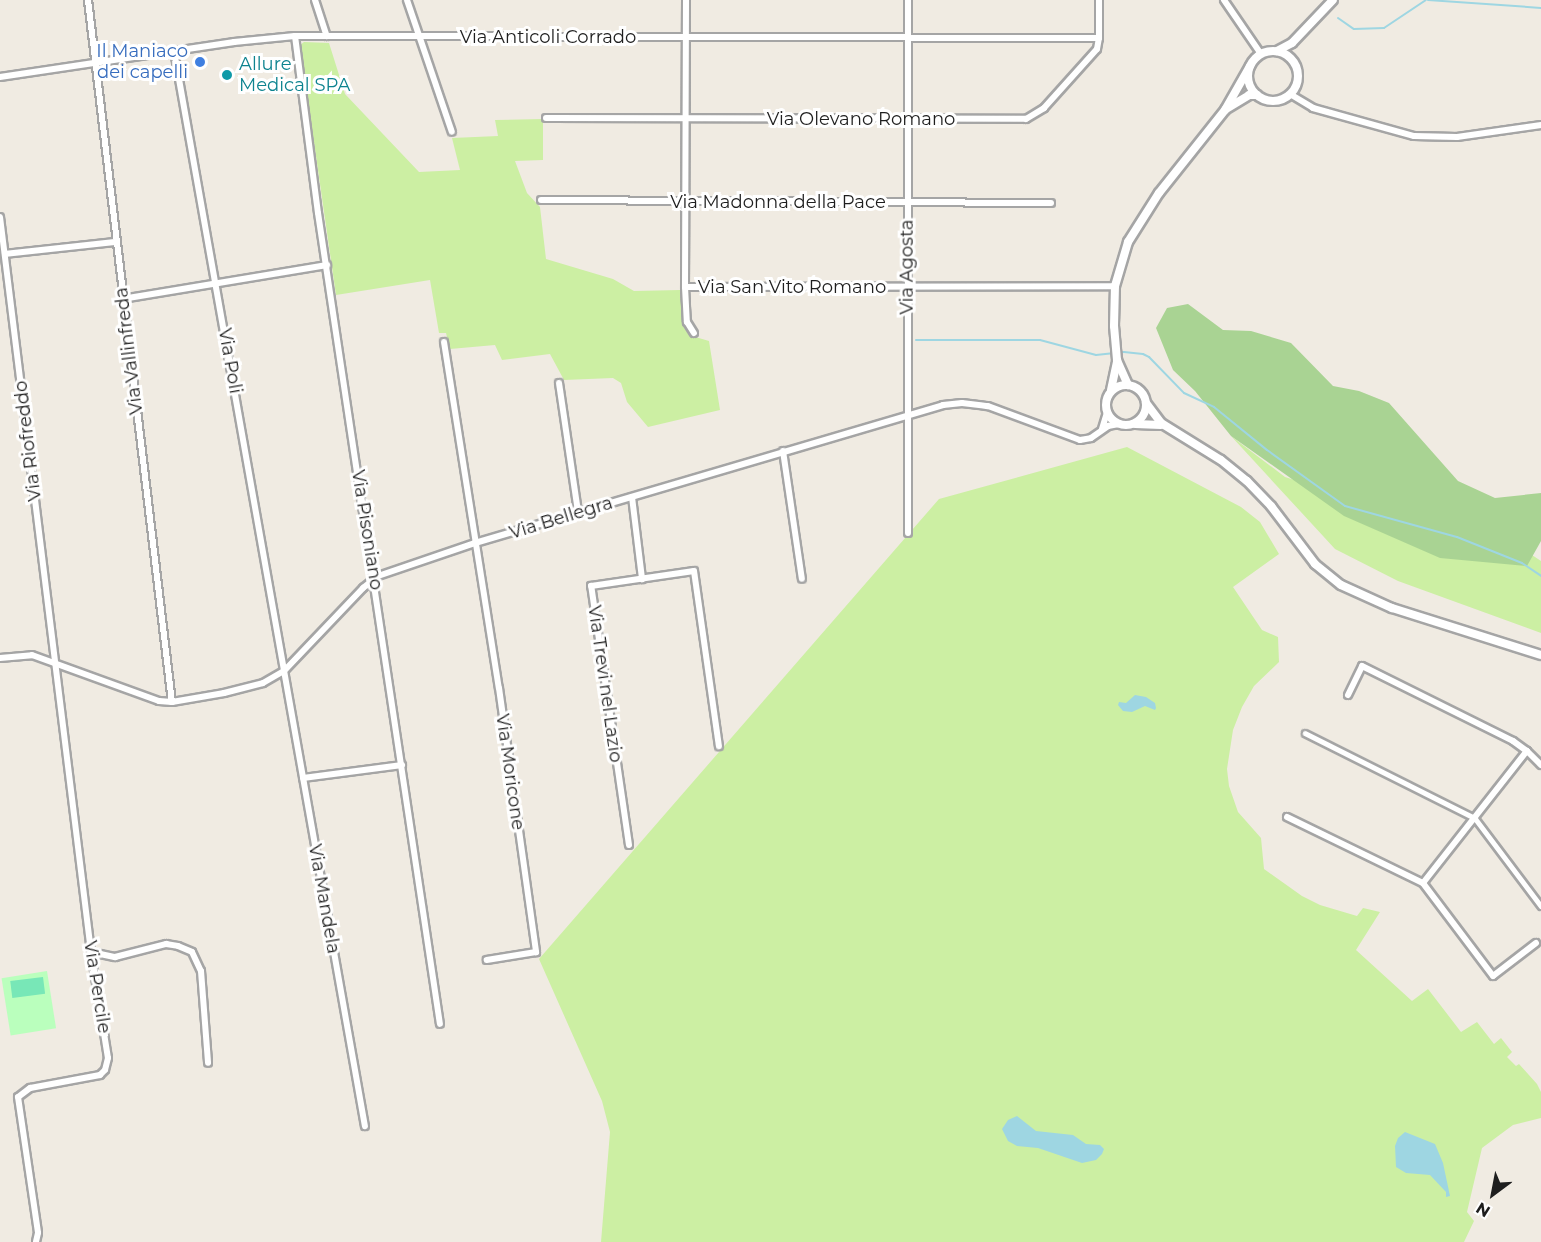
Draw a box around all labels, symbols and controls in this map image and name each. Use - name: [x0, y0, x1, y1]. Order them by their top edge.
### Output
- street label: Via Anticoli Corrado: [460, 26, 636, 48]
- place label: Il Maniaco dei capelli: [96, 41, 188, 84]
- place label: Allure Medical SPA: [239, 54, 351, 97]
- marker: Il Maniaco dei capelli: [193, 55, 207, 69]
- marker: Allure Medical SPA: [220, 68, 234, 82]
- street label: Via Olevano Romano: [767, 108, 955, 130]
- street label: Via Madonna della Pace: [670, 191, 886, 213]
- street label: Via Agosta: [896, 219, 918, 315]
- street label: Via San Vito Romano: [698, 276, 886, 298]
- street label: Via Vallinfreda: [110, 286, 148, 416]
- street label: Via Poli: [214, 327, 246, 395]
- street label: Via Riofreddo: [10, 380, 46, 502]
- street label: Via Pisoniano: [347, 468, 387, 592]
- street label: Via Bellegra: [507, 492, 615, 544]
- street label: Via Trevi nel Lazio: [583, 604, 627, 764]
- street label: Via Moricone: [491, 713, 529, 831]
- street label: Via Mandela: [304, 842, 344, 956]
- street label: Via Percile: [79, 939, 115, 1035]
- north arrow: [1463, 1164, 1523, 1224]
- text: N: [1473, 1198, 1494, 1221]

